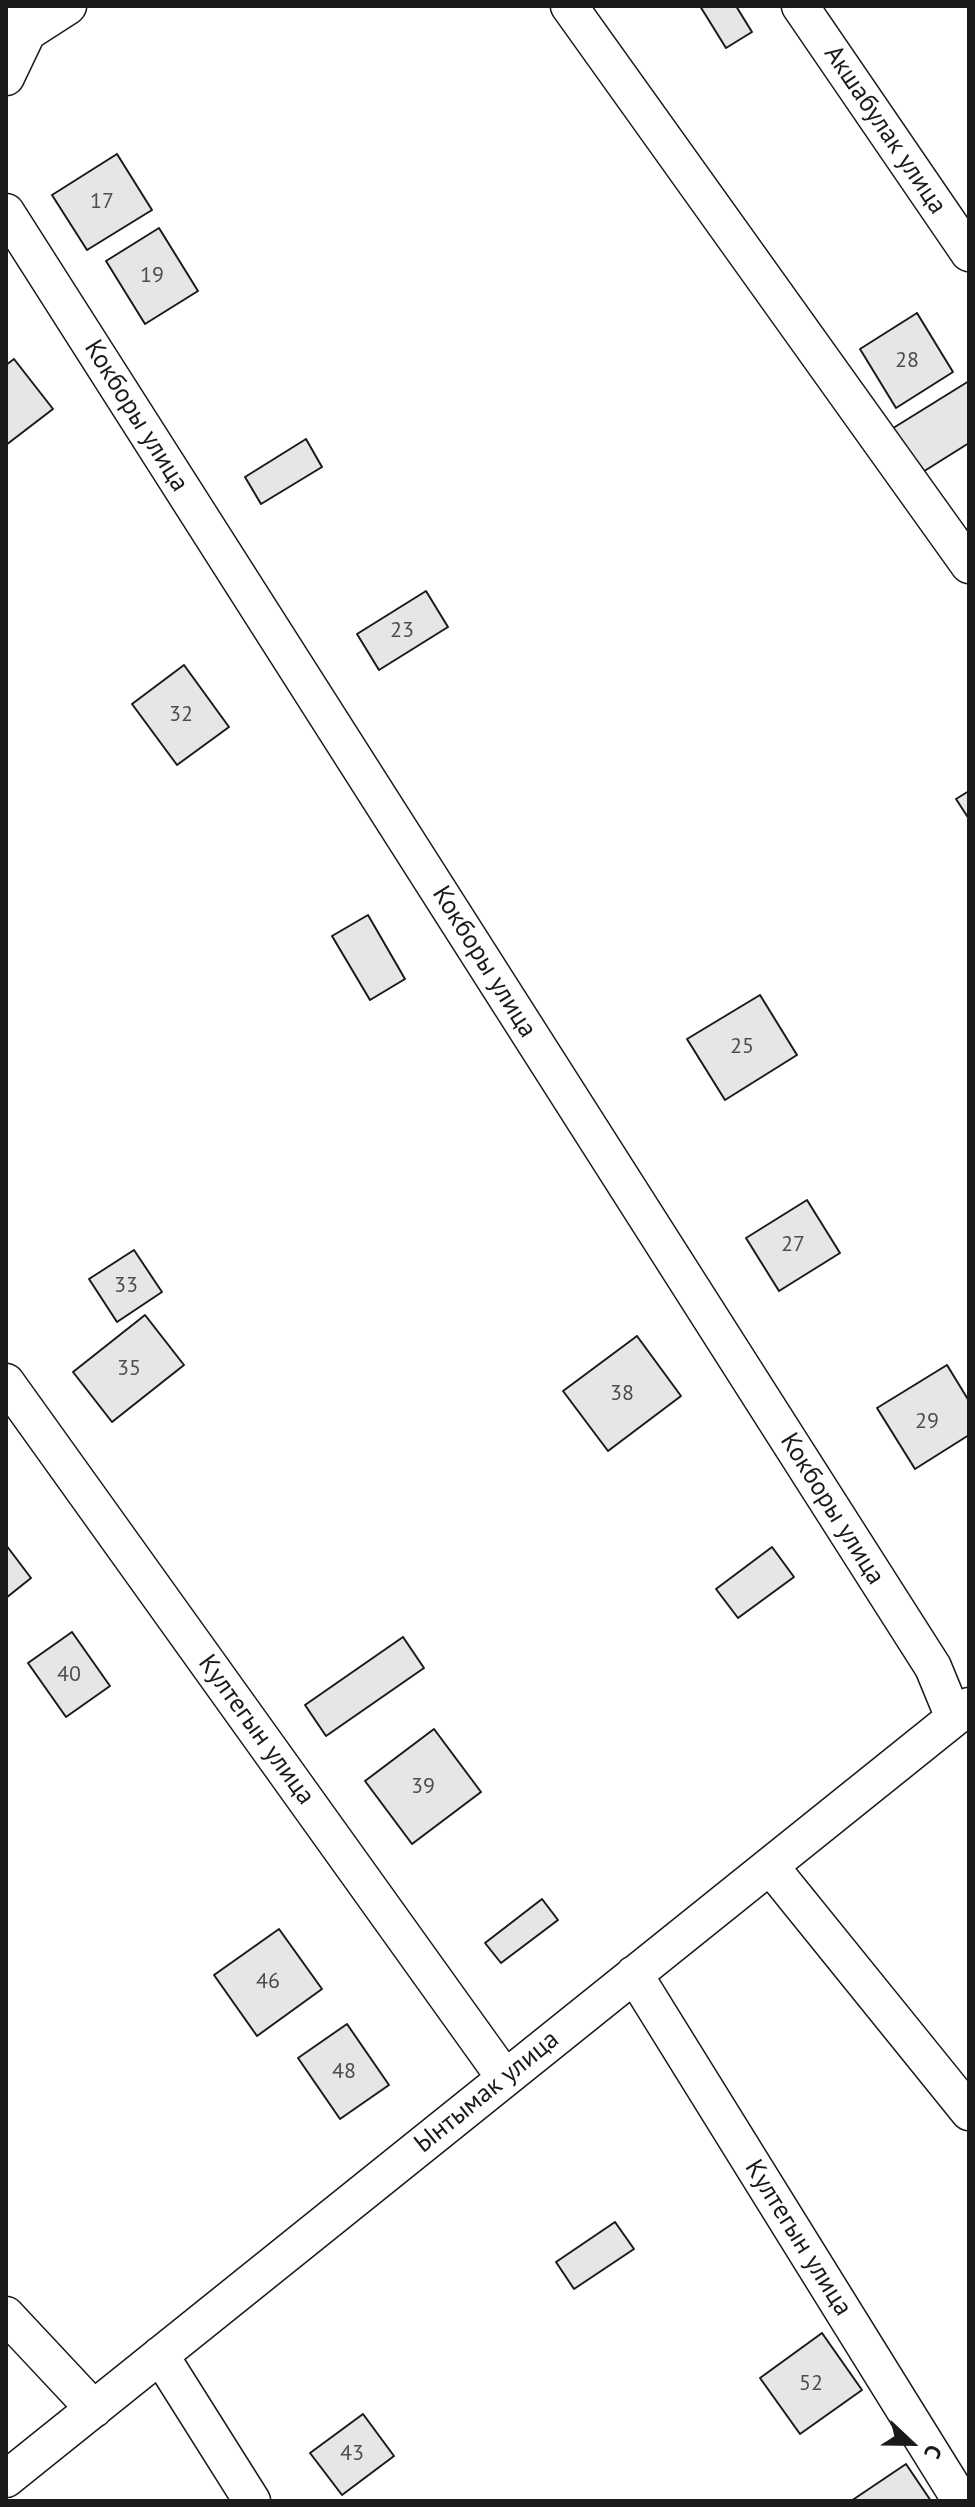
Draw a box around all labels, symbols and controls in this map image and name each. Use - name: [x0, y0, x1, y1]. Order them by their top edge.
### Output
- street label: Акшабулак улица: [817, 40, 953, 220]
- house number: 17: [90, 189, 114, 215]
- house number: 19: [140, 263, 164, 289]
- street label: Кокборы улица: [77, 334, 195, 498]
- house number: 28: [895, 348, 919, 374]
- house number: 23: [390, 618, 414, 644]
- house number: 32: [169, 702, 193, 728]
- street label: Кокборы улица: [425, 880, 543, 1044]
- house number: 25: [730, 1034, 754, 1060]
- house number: 27: [781, 1232, 805, 1258]
- house number: 33: [114, 1273, 138, 1299]
- house number: 35: [117, 1356, 141, 1382]
- house number: 38: [610, 1381, 634, 1407]
- house number: 29: [915, 1409, 939, 1435]
- street label: Кокборы улица: [773, 1427, 891, 1591]
- street label: Култегын улица: [191, 1649, 321, 1811]
- house number: 40: [57, 1662, 81, 1688]
- house number: 39: [411, 1774, 435, 1800]
- house number: 46: [256, 1969, 280, 1995]
- street label: Ынтымак улица: [409, 2024, 565, 2160]
- house number: 48: [332, 2059, 356, 2085]
- street label: Култегын улица: [738, 2154, 858, 2322]
- house number: 52: [799, 2371, 823, 2397]
- north arrow: [871, 2403, 951, 2483]
- house number: 43: [340, 2441, 364, 2467]
- text: С: [918, 2441, 949, 2463]

